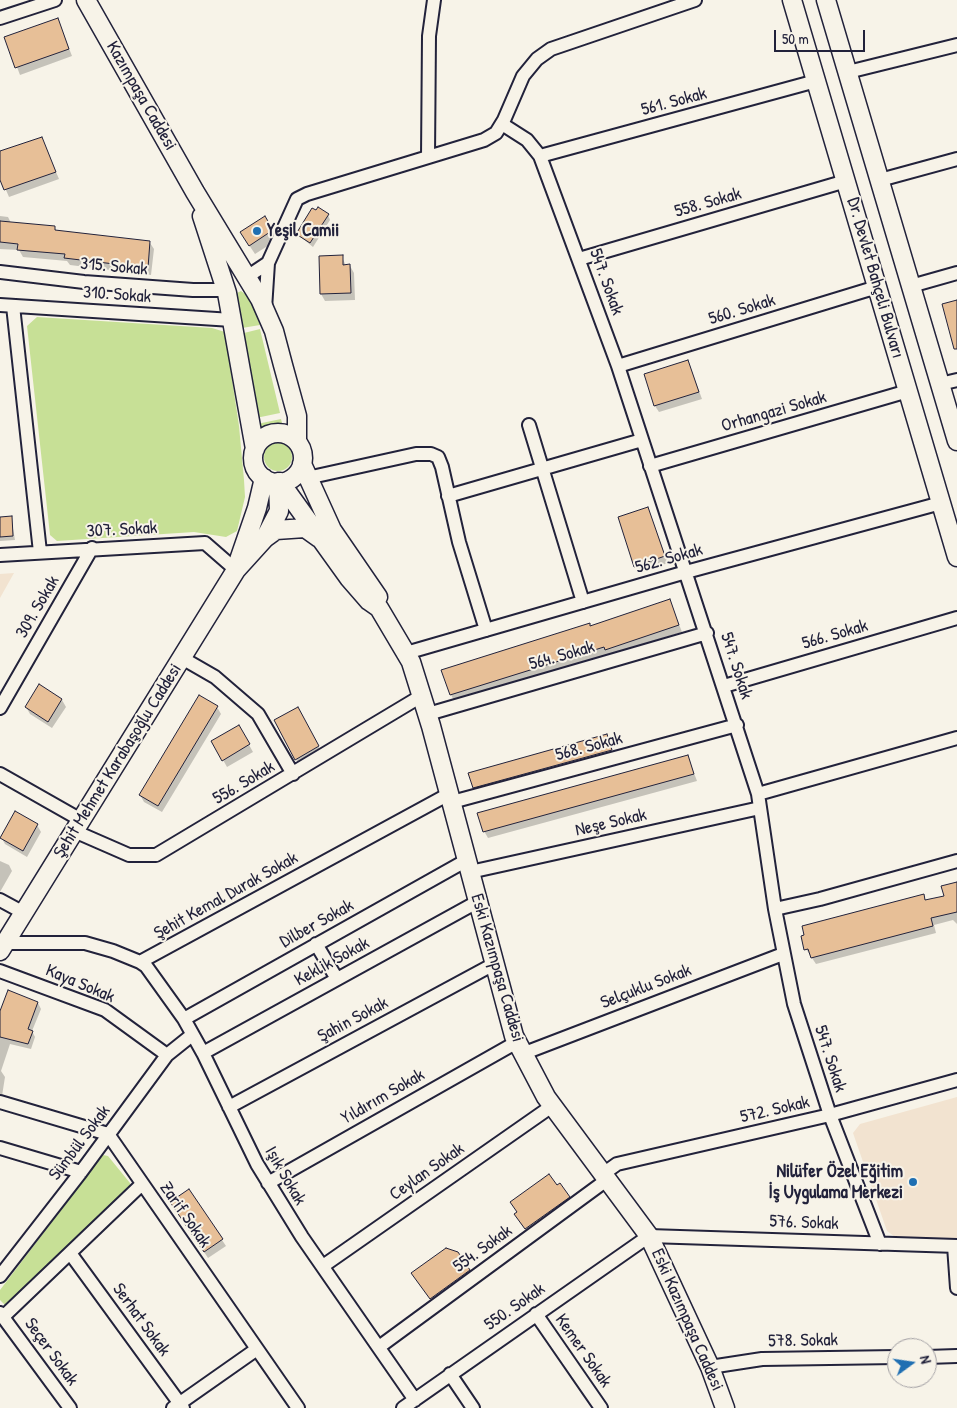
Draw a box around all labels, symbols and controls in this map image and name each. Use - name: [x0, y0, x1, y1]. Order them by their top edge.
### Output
- scale bar: [777, 20, 868, 52]
- text: 50 m: [782, 28, 809, 49]
- street label: Kazımpaşa Caddesi: [101, 38, 181, 154]
- street label: 561. Sokak: [639, 83, 709, 121]
- street label: 558. Sokak: [672, 183, 744, 223]
- street label: Dr. Devlet Bahçeli Bulvarı: [842, 195, 908, 361]
- place label: Yeşil Camii: [267, 220, 339, 242]
- marker: Yeşil Camii: [251, 225, 263, 237]
- street label: 547. Sokak: [584, 246, 628, 318]
- street label: 315. Sokak: [79, 253, 149, 281]
- street label: 310. Sokak: [82, 282, 152, 308]
- street label: 560. Sokak: [706, 290, 778, 330]
- street label: Orhangazi Sokak: [719, 387, 829, 437]
- street label: 307. Sokak: [86, 517, 158, 543]
- street label: 562. Sokak: [633, 539, 705, 579]
- street label: 309. Sokak: [12, 572, 64, 642]
- street label: 566. Sokak: [800, 615, 870, 655]
- street label: 547. Sokak: [715, 630, 757, 702]
- street label: 564. Sokak: [527, 636, 597, 676]
- street label: Şehit Mehmet Karabaşoğlu Caddesi: [49, 660, 187, 862]
- street label: 568. Sokak: [553, 728, 625, 766]
- street label: 556. Sokak: [209, 756, 279, 810]
- street label: Neşe Sokak: [573, 804, 649, 842]
- street label: Şehit Kemal Durak Sokak: [150, 848, 302, 944]
- street label: Eski Kazımpaşa Caddesi: [466, 892, 528, 1044]
- street label: Dilber Sokak: [277, 895, 357, 953]
- street label: Keklik Sokak: [291, 933, 373, 991]
- street label: Kaya Sokak: [42, 960, 118, 1008]
- street label: Selçuklu Sokak: [598, 960, 694, 1014]
- street label: Şahin Sokak: [314, 992, 392, 1048]
- street label: 547. Sokak: [809, 1023, 851, 1095]
- street label: Yıldırım Sokak: [337, 1064, 429, 1130]
- street label: 572. Sokak: [738, 1092, 812, 1128]
- street label: Sümbül Sokak: [45, 1101, 115, 1185]
- street label: Ceylan Sokak: [385, 1138, 469, 1206]
- street label: Işık Sokak: [260, 1143, 310, 1209]
- place label: Nilüfer Özel Eğitim İş Uygulama Merkezi: [769, 1161, 903, 1204]
- marker: Nilüfer Özel Eğitim İş Uygulama Merkezi: [907, 1176, 919, 1188]
- street label: Zarif Sokak: [155, 1178, 215, 1252]
- street label: 576. Sokak: [769, 1211, 839, 1235]
- street label: 554. Sokak: [449, 1220, 517, 1278]
- street label: Eski Kazımpaşa Caddesi: [646, 1246, 728, 1394]
- street label: 550. Sokak: [481, 1278, 549, 1336]
- street label: Serhat Sokak: [107, 1279, 175, 1361]
- street label: Kemer Sokak: [550, 1310, 616, 1392]
- street label: Seçer Sokak: [19, 1314, 83, 1390]
- street label: 578. Sokak: [768, 1330, 838, 1352]
- north arrow: [887, 1338, 937, 1388]
- text: N: [916, 1354, 936, 1365]

